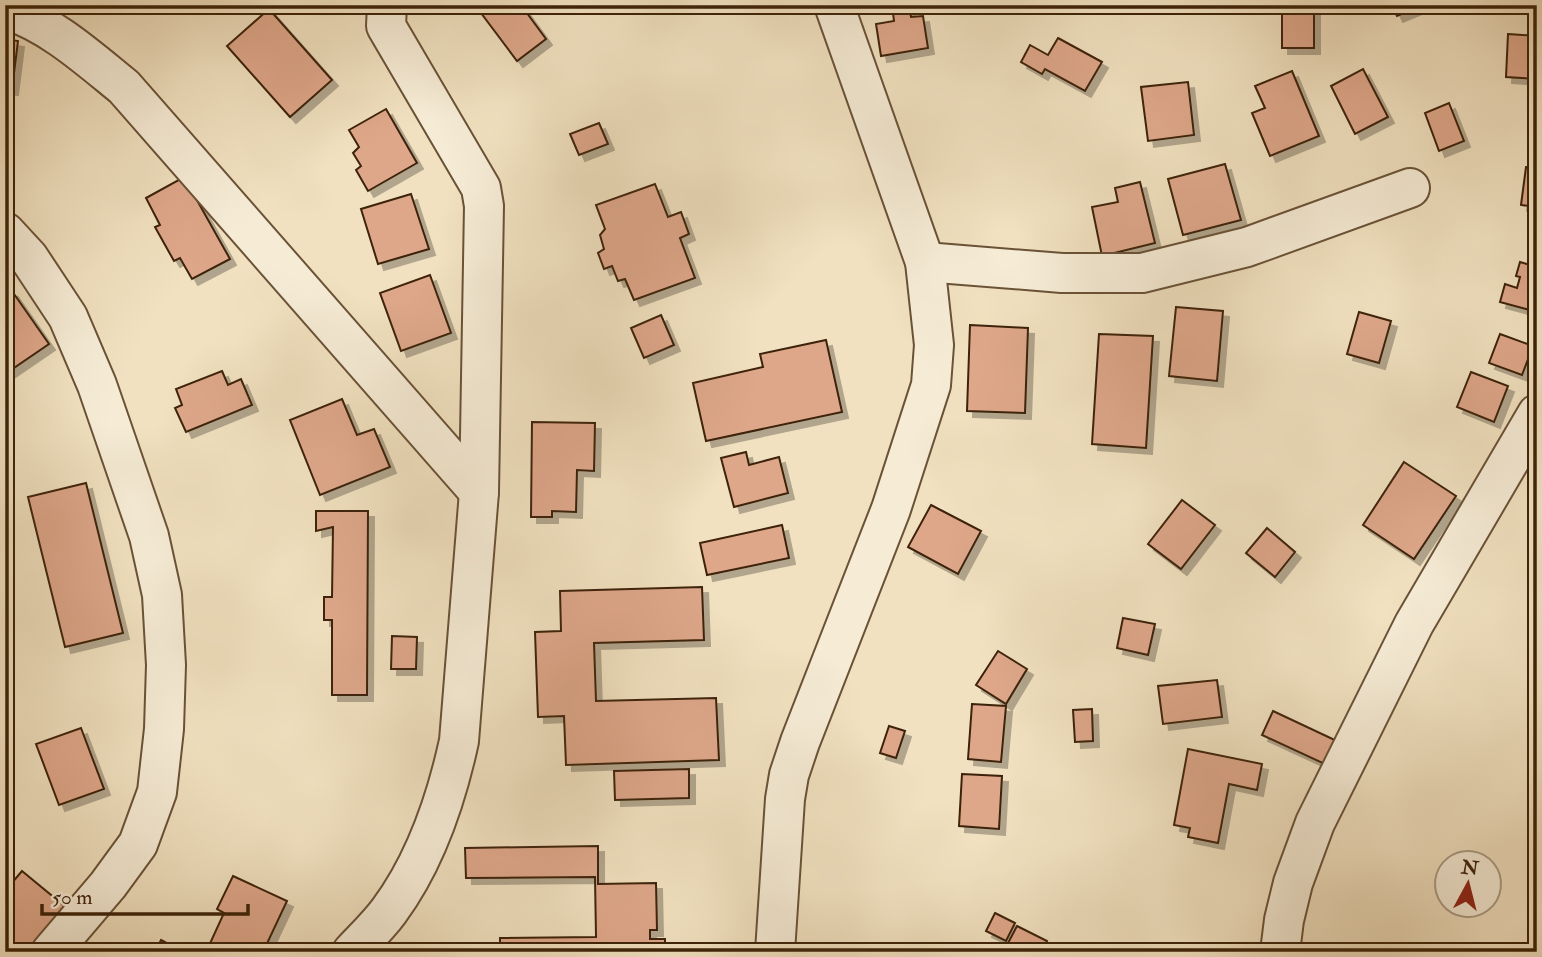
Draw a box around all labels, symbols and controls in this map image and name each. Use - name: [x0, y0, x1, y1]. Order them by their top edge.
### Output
- north arrow: [1434, 848, 1504, 918]
- text: N: [1459, 855, 1481, 881]
- scale bar: [42, 873, 248, 917]
- text: 50 m: [52, 884, 93, 911]

